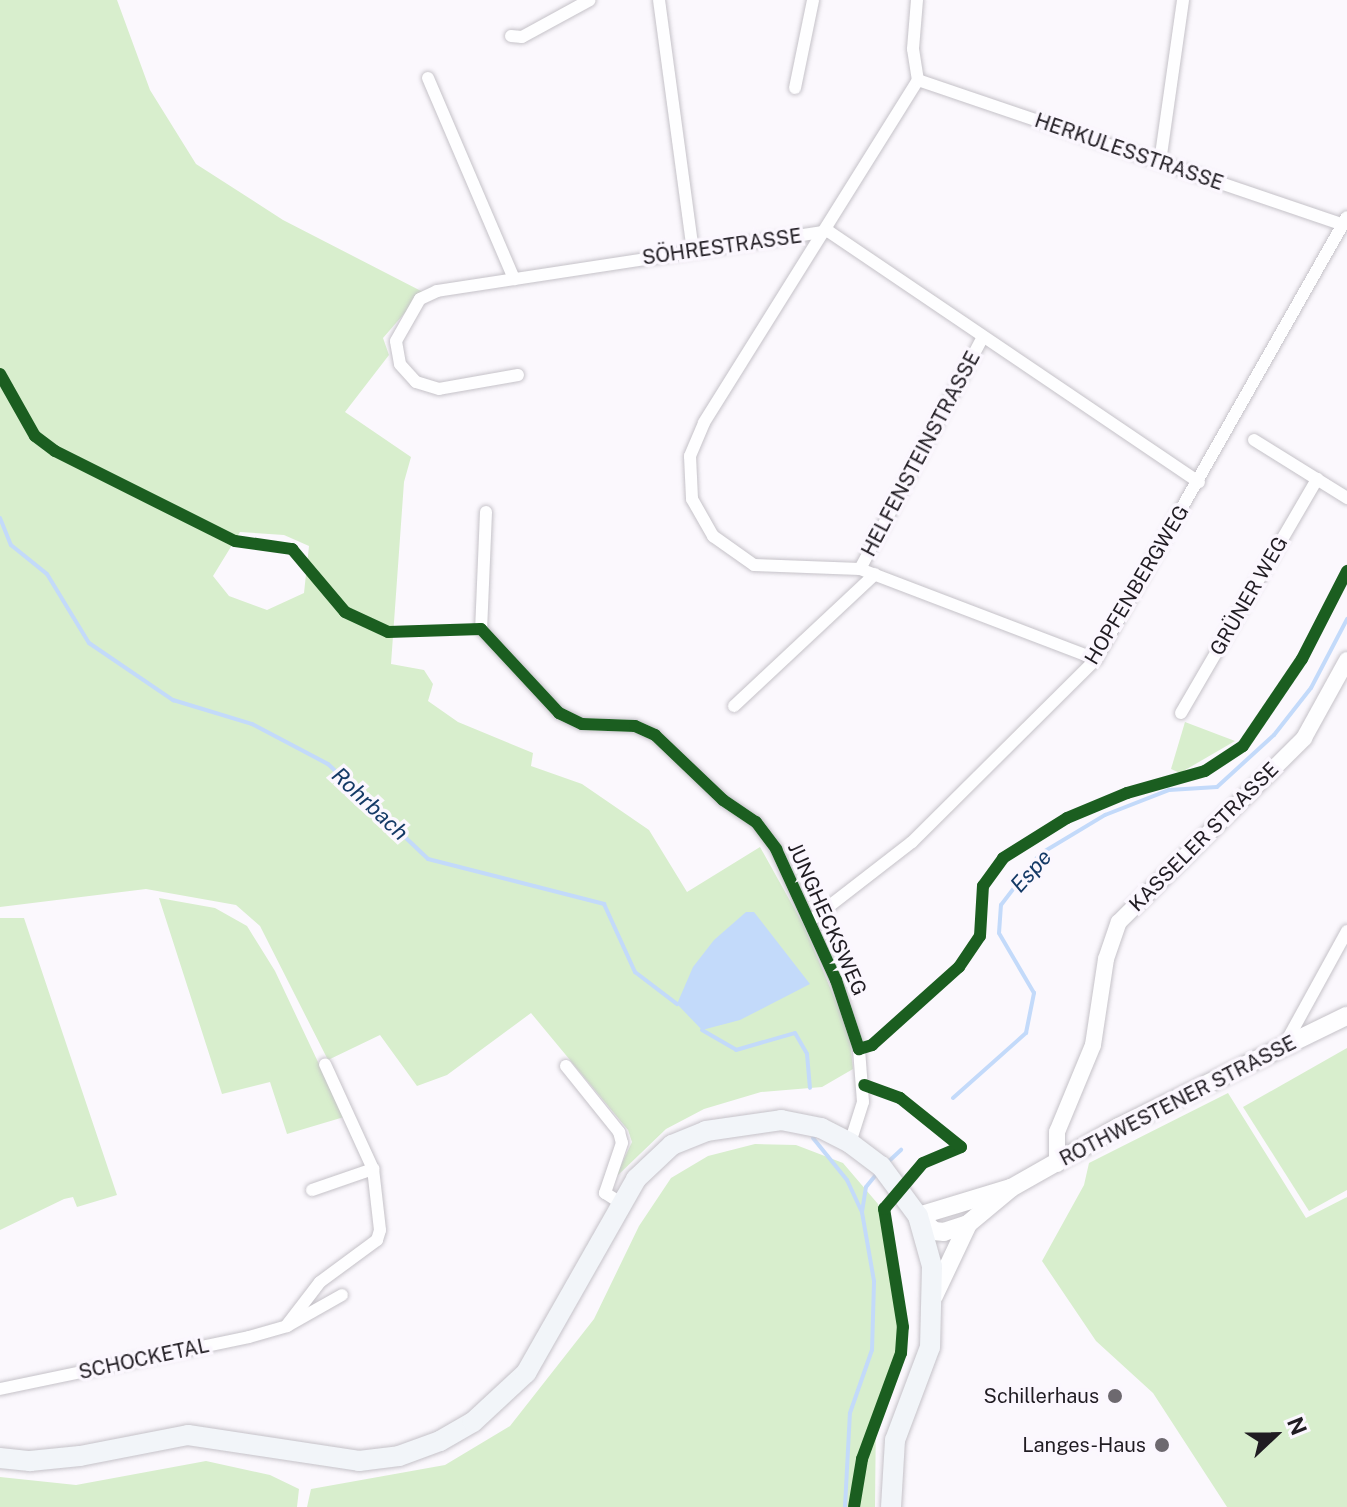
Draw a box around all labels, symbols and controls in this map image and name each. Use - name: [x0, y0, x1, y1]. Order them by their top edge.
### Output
- street label: HERKULESSTRASSE: [1032, 108, 1226, 196]
- street label: SÖHRESTRASSE: [641, 224, 803, 270]
- street label: HELFENSTEINSTRASSE: [857, 347, 985, 561]
- street label: HOPFENBERGWEG: [1080, 501, 1194, 669]
- street label: GRÜNER WEG: [1205, 532, 1293, 660]
- street label: KASSELER STRASSE: [1124, 757, 1284, 917]
- water label: Rohrbach: [326, 762, 414, 846]
- street label: JUNGHECKSWEG: [782, 839, 872, 999]
- water label: Espe: [1005, 844, 1057, 898]
- street label: ROTHWESTENER STRASSE: [1056, 1031, 1300, 1171]
- street label: SCHOCKETAL: [77, 1333, 211, 1385]
- place label: Schillerhaus: [984, 1384, 1099, 1408]
- marker: Schillerhaus: [1106, 1387, 1124, 1405]
- north arrow: [1235, 1395, 1315, 1475]
- text: N: [1282, 1413, 1313, 1439]
- place label: Langes-Haus: [1022, 1433, 1146, 1457]
- marker: Langes-Haus: [1153, 1436, 1171, 1454]

